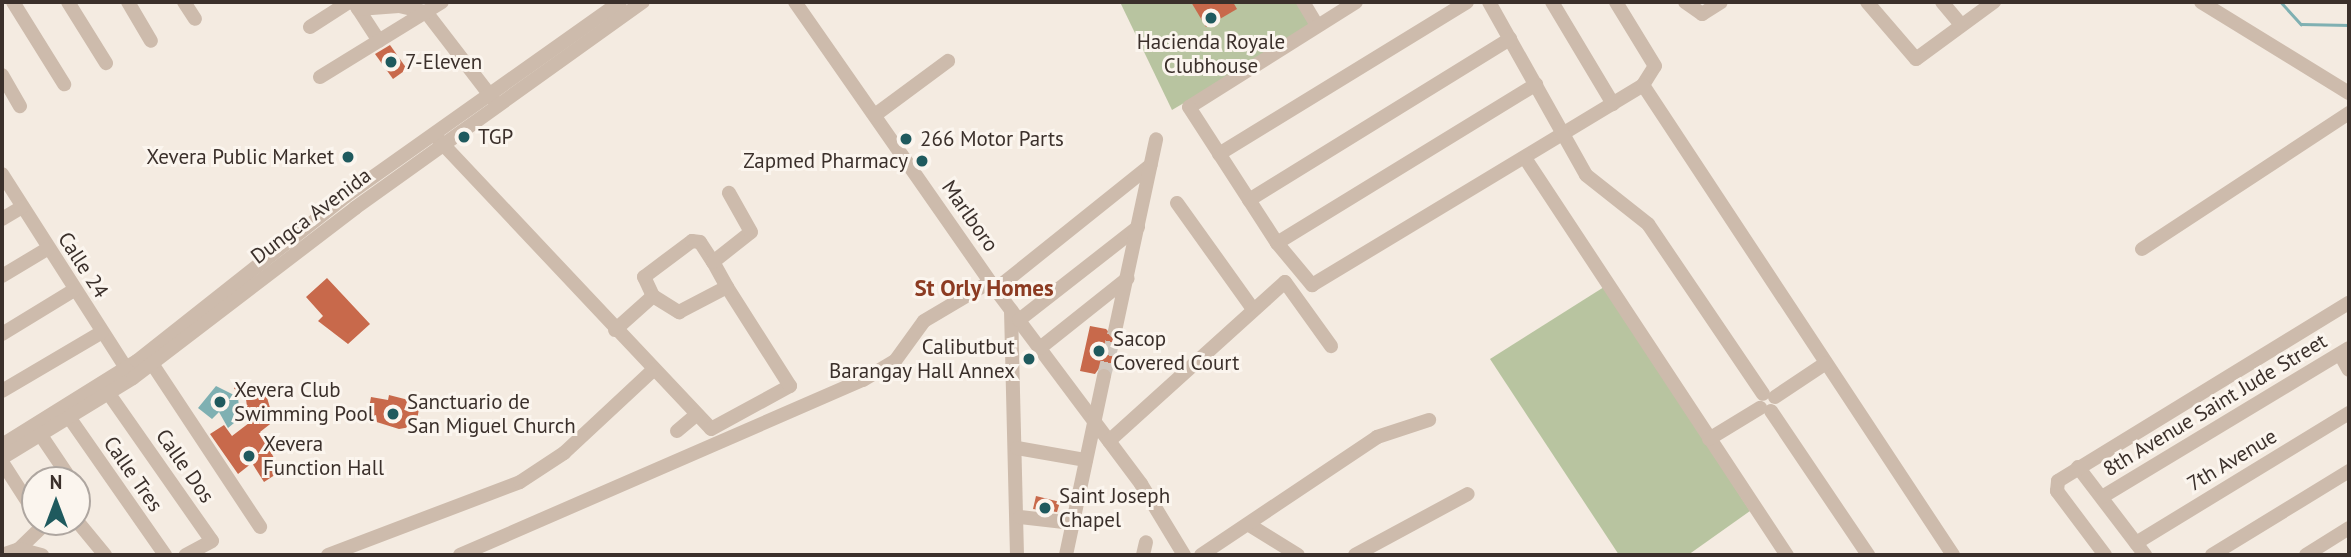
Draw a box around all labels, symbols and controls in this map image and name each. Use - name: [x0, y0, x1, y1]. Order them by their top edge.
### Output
- marker: Hacienda Royale Clubhouse: [1203, 10, 1219, 26]
- place label: Hacienda Royale Clubhouse: [1137, 29, 1285, 79]
- place label: 7-Eleven: [405, 49, 482, 75]
- marker: 7-Eleven: [383, 54, 399, 70]
- place label: TGP: [478, 124, 513, 150]
- place label: 266 Motor Parts: [920, 126, 1064, 152]
- marker: TGP: [456, 129, 472, 145]
- marker: 266 Motor Parts: [898, 131, 914, 147]
- place label: Xevera Public Market: [146, 144, 334, 170]
- place label: Zapmed Pharmacy: [743, 148, 908, 174]
- marker: Xevera Public Market: [340, 149, 356, 165]
- marker: Zapmed Pharmacy: [914, 153, 930, 169]
- street label: Dungca Avenida: [246, 163, 376, 269]
- street label: Marlboro: [936, 175, 1004, 257]
- street label: Calle 24: [52, 227, 114, 303]
- district label: St Orly Homes: [914, 274, 1054, 302]
- place label: Sacop Covered Court: [1113, 326, 1239, 376]
- street label: 8th Avenue Saint Jude Street: [2098, 328, 2332, 482]
- place label: Calibutbut Barangay Hall Annex: [828, 334, 1015, 384]
- marker: Sacop Covered Court: [1091, 343, 1107, 359]
- marker: Calibutbut Barangay Hall Annex: [1021, 351, 1037, 367]
- place label: Xevera Club Swimming Pool: [234, 377, 374, 427]
- place label: Sanctuario de San Miguel Church: [407, 389, 576, 439]
- marker: Xevera Club Swimming Pool: [212, 394, 228, 410]
- marker: Sanctuario de San Miguel Church: [385, 406, 401, 422]
- street label: 7th Avenue: [2182, 423, 2282, 497]
- street label: Calle Dos: [150, 424, 220, 508]
- street label: Calle Tres: [98, 431, 168, 517]
- place label: Xevera Function Hall: [263, 431, 384, 481]
- marker: Xevera Function Hall: [241, 448, 257, 464]
- north arrow: [21, 466, 91, 536]
- text: N: [50, 470, 62, 494]
- place label: Saint Joseph Chapel: [1059, 483, 1170, 533]
- marker: Saint Joseph Chapel: [1037, 500, 1053, 516]

